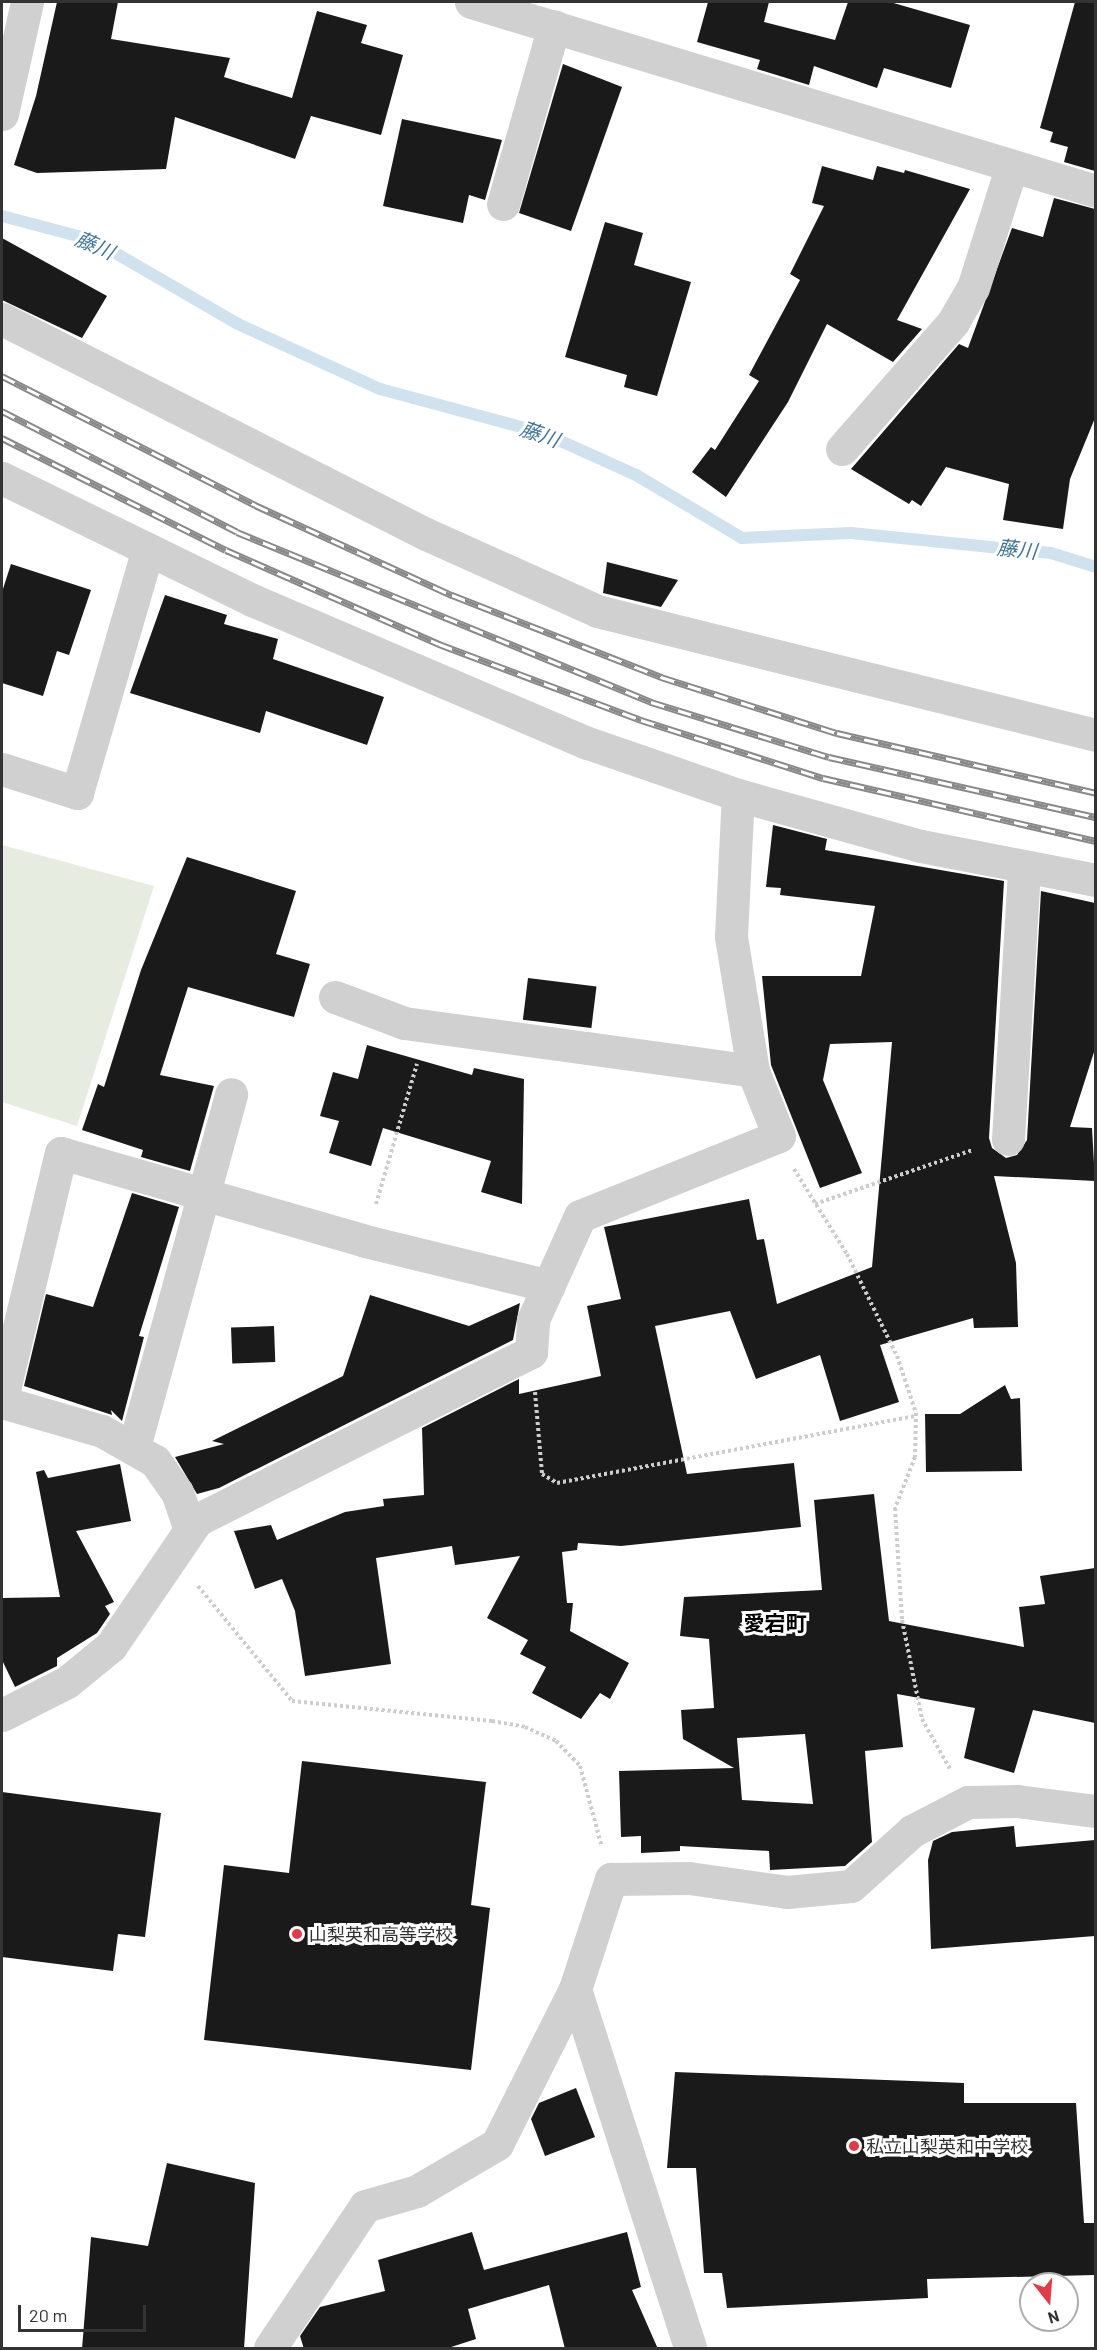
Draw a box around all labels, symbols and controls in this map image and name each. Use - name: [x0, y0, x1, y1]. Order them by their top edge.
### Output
- water label: 藤川: [72, 226, 118, 264]
- water label: 藤川: [517, 416, 563, 452]
- water label: 藤川: [996, 535, 1038, 563]
- district label: 愛宕町: [744, 1610, 806, 1636]
- place label: 山梨英和高等学校: [309, 1923, 453, 1945]
- marker: 山梨英和高等学校: [290, 1927, 304, 1941]
- place label: 私立山梨英和中学校: [866, 2135, 1028, 2157]
- marker: 私立山梨英和中学校: [847, 2139, 861, 2153]
- north arrow: [1019, 2272, 1079, 2332]
- scale bar: [21, 2293, 148, 2331]
- text: 20 m: [29, 2304, 67, 2326]
- text: N: [1046, 2307, 1062, 2328]

